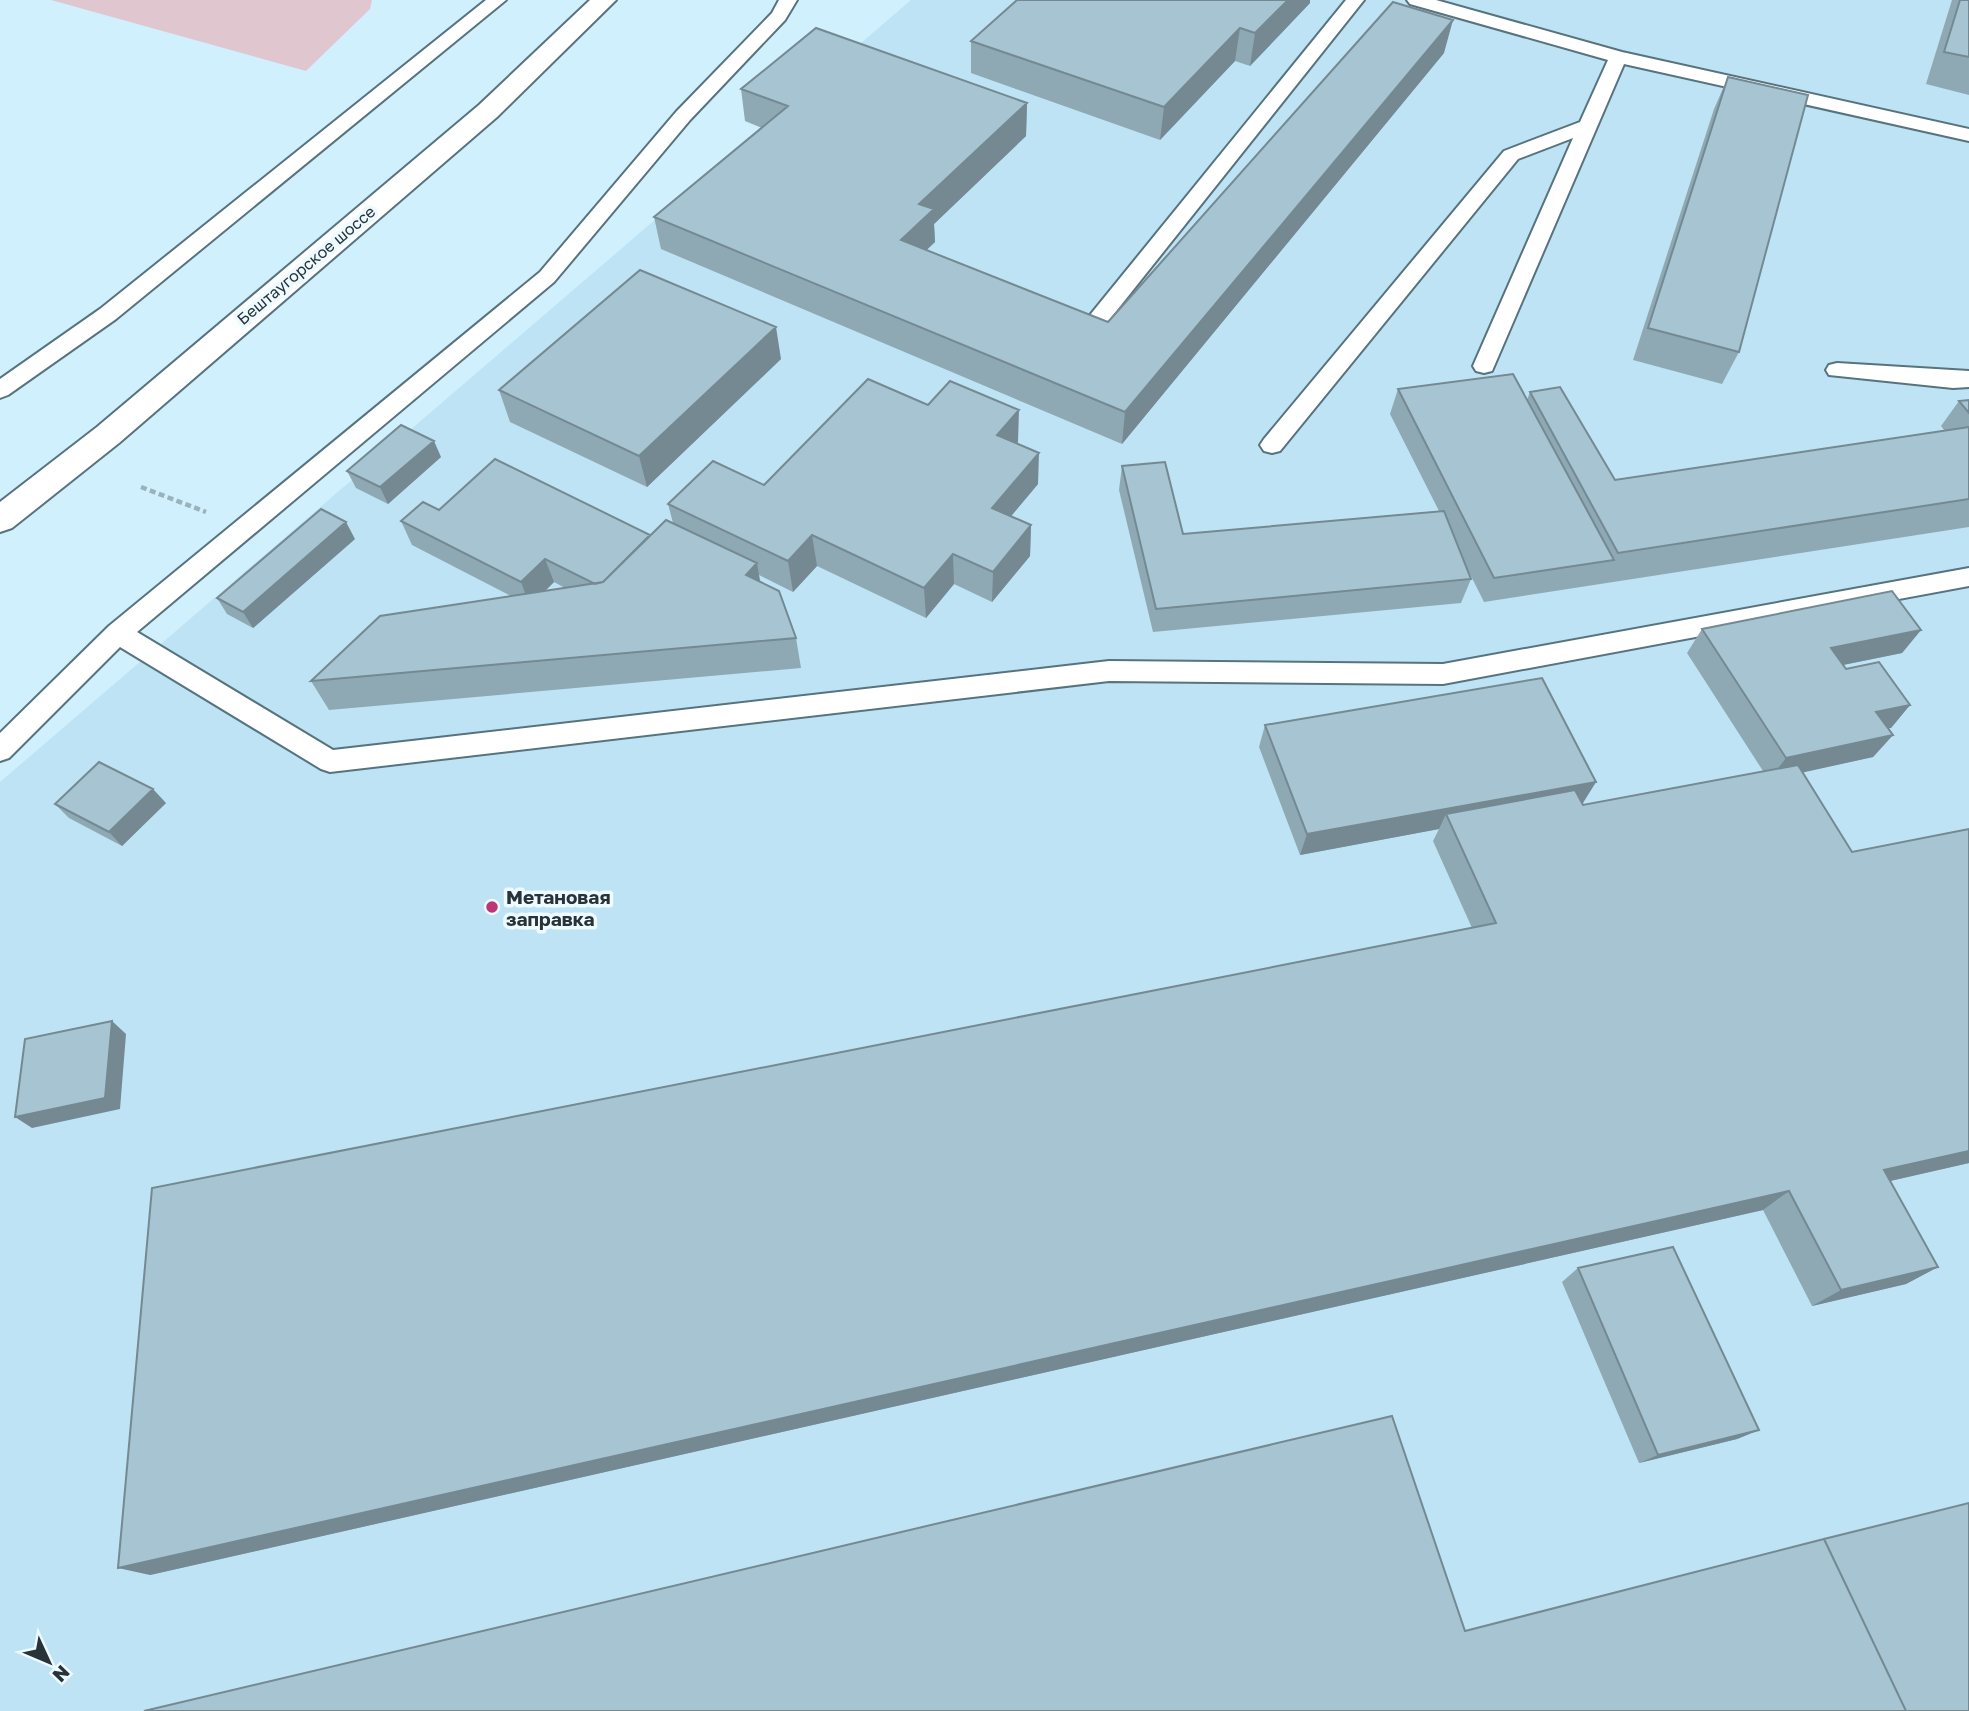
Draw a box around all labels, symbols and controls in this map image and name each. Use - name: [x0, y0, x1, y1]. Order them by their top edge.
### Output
- street label: Бештаугорское шоссе: [233, 201, 379, 329]
- place label: Метановая заправка: [506, 885, 611, 930]
- marker: Метановая заправка: [484, 899, 500, 915]
- north arrow: [14, 1627, 84, 1697]
- text: N: [48, 1661, 75, 1687]

